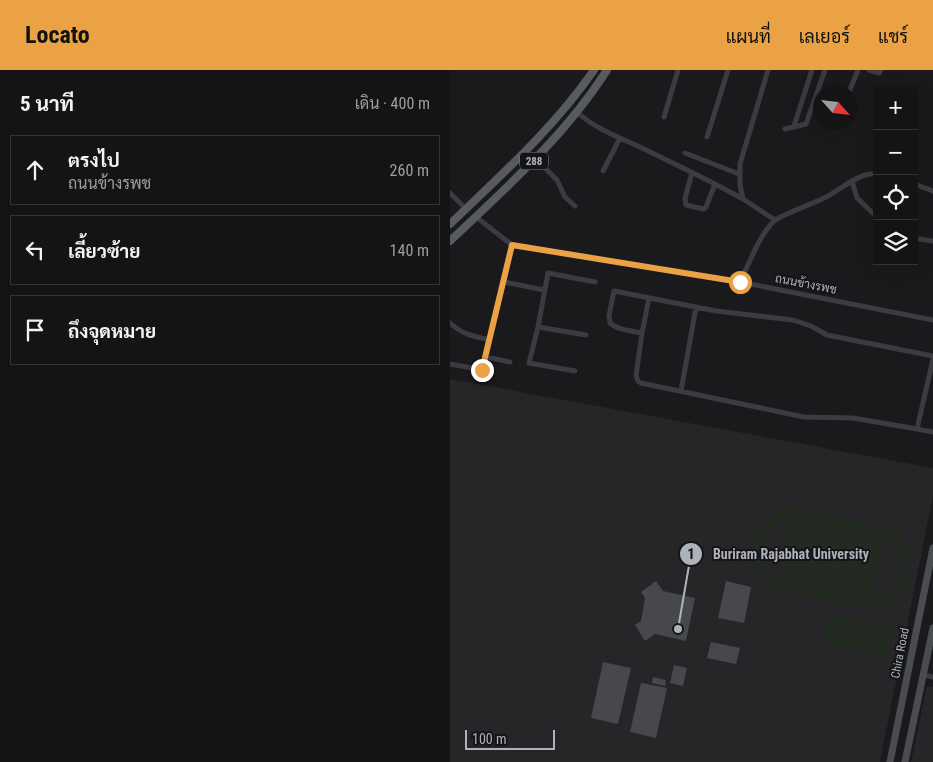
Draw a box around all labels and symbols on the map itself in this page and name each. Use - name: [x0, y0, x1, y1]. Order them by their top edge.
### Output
- north arrow: [813, 85, 858, 130]
- road number: 288: [520, 152, 548, 170]
- route start: [729, 271, 752, 294]
- street label: ถนนข้างรพช: [774, 271, 838, 297]
- route end: [471, 359, 494, 382]
- callout: Buriram Rajabhat University: [678, 539, 879, 568]
- text: 1: [687, 545, 695, 563]
- text: Buriram Rajabhat University: [713, 546, 870, 562]
- street label: Chira Road: [888, 626, 912, 680]
- scale bar: [465, 727, 555, 750]

